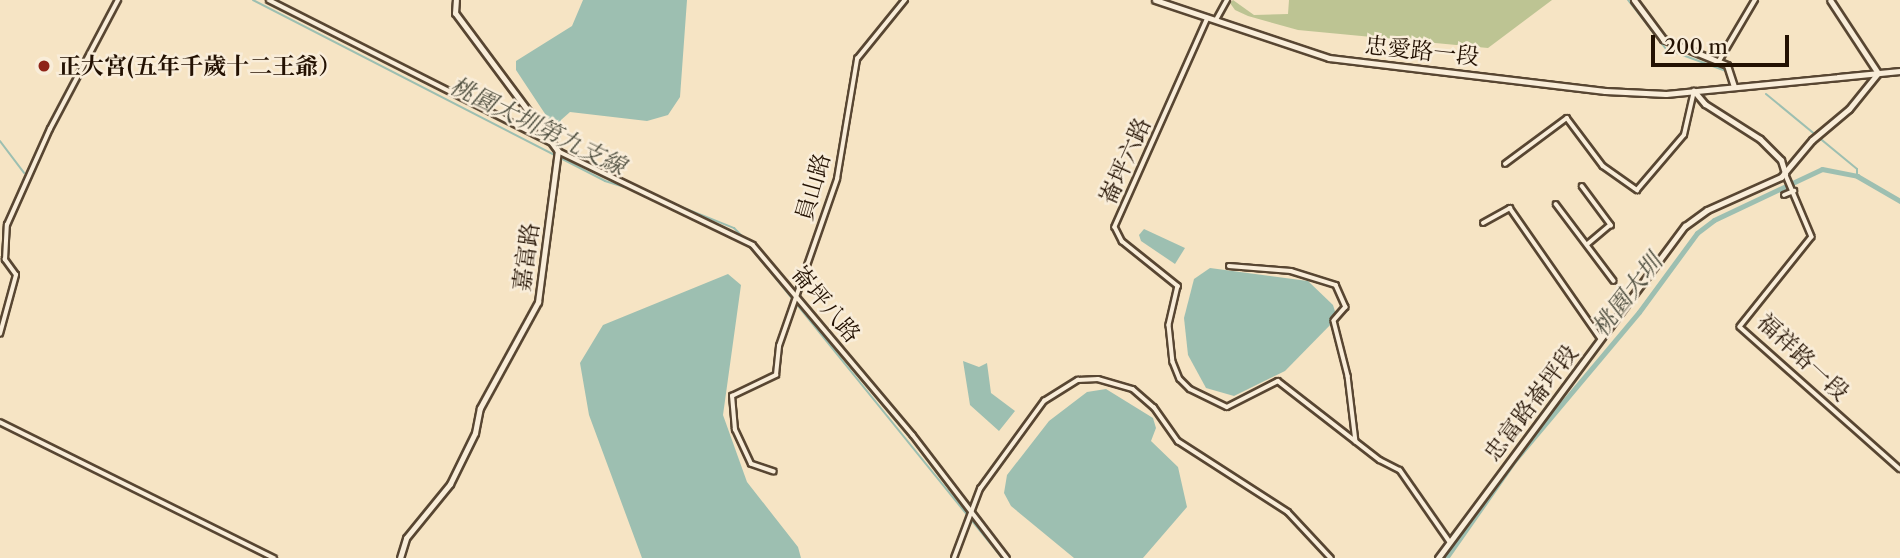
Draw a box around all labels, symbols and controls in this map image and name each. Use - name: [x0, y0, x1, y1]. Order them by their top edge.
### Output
- scale bar: [1655, 21, 1793, 65]
- street label: 忠愛路一段: [1363, 31, 1481, 71]
- text: 200 m: [1664, 34, 1728, 59]
- place label: 正大宮(五年千歲十二王爺）: [58, 52, 341, 80]
- marker: 正大宮(五年千歲十二王爺）: [36, 58, 52, 74]
- water label: 桃園大圳第九支線: [445, 71, 631, 181]
- street label: 崙坪六路: [1094, 113, 1156, 209]
- street label: 員山路: [790, 150, 836, 224]
- street label: 嘉富路: [508, 221, 544, 293]
- water label: 桃園大圳: [1586, 248, 1668, 342]
- street label: 崙坪八路: [786, 260, 866, 348]
- street label: 福祥路一段: [1752, 308, 1854, 406]
- street label: 忠富路崙坪段: [1478, 340, 1584, 466]

